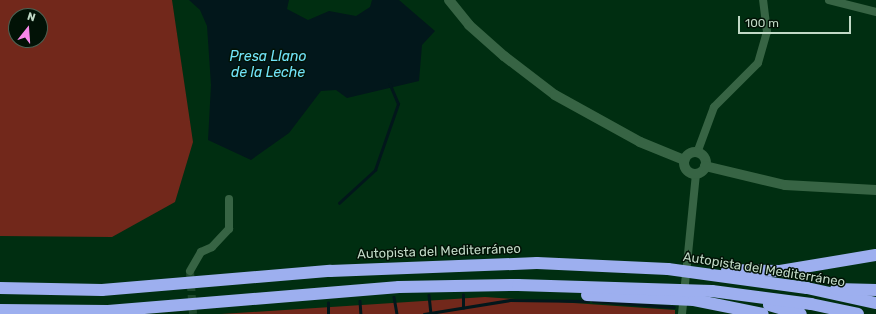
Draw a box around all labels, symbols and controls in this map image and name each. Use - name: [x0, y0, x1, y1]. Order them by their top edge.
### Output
- north arrow: [8, 8, 48, 48]
- scale bar: [740, 8, 853, 34]
- text: N: [26, 10, 37, 24]
- text: 100 m: [745, 16, 779, 30]
- water label: Presa Llano de la Leche: [230, 49, 306, 82]
- street label: Autopista del Mediterráneo: [357, 241, 521, 263]
- street label: Autopista del Mediterráneo: [682, 249, 846, 291]

